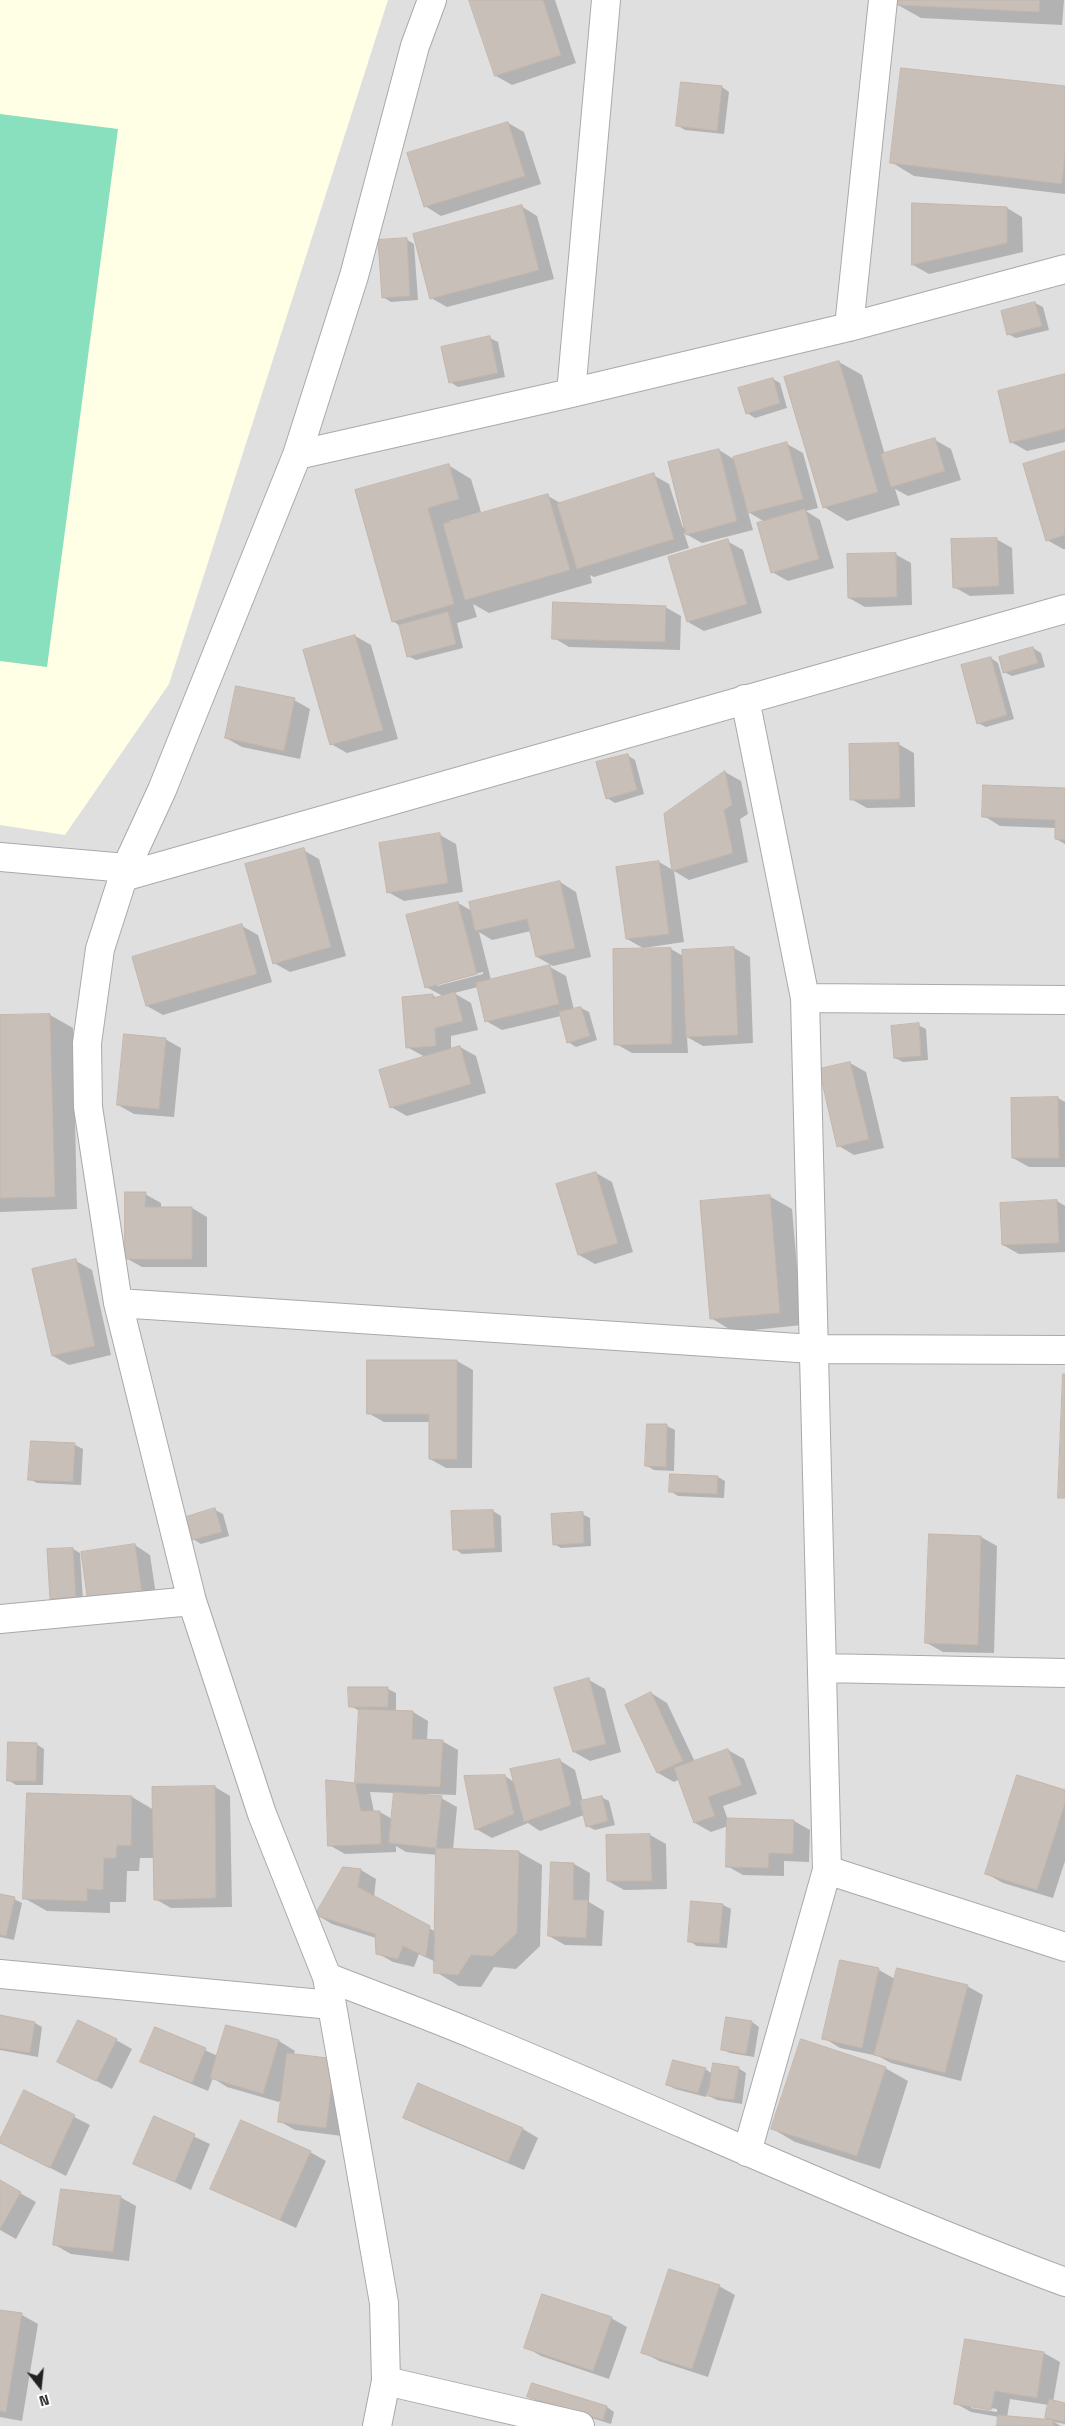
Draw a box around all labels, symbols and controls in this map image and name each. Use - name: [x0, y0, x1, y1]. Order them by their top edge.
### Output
- north arrow: [15, 2361, 65, 2411]
- text: N: [37, 2390, 51, 2410]

